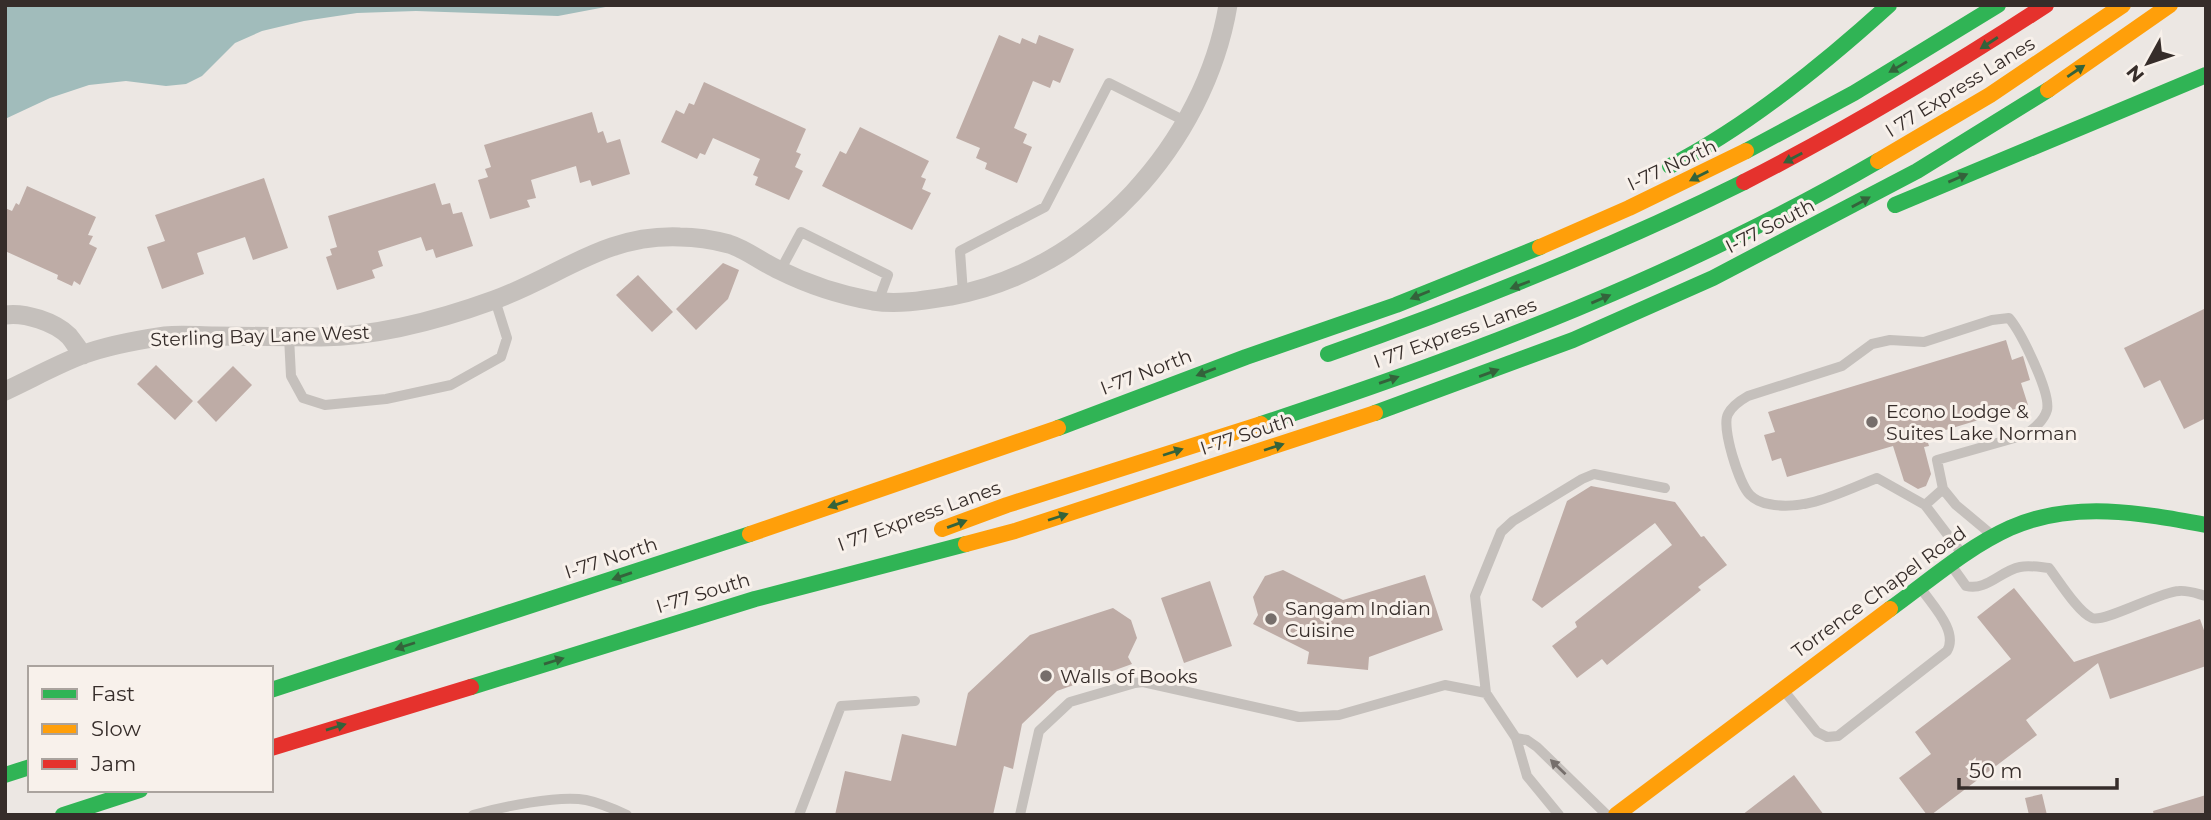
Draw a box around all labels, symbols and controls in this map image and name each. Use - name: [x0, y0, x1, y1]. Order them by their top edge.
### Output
- north arrow: [2113, 28, 2183, 98]
- street label: I 77 Express Lanes: [1881, 32, 2039, 142]
- one-way arrow: [1979, 36, 1999, 49]
- text: N: [2122, 60, 2149, 87]
- one-way arrow: [1889, 61, 1908, 74]
- one-way arrow: [2067, 64, 2085, 78]
- street label: I-77 North: [1624, 134, 1720, 196]
- one-way arrow: [1783, 152, 1803, 164]
- one-way arrow: [1689, 171, 1709, 182]
- one-way arrow: [1947, 172, 1968, 183]
- street label: I-77 South: [1722, 194, 1818, 258]
- one-way arrow: [1851, 196, 1870, 208]
- one-way arrow: [1509, 279, 1530, 290]
- one-way arrow: [1409, 290, 1430, 301]
- street label: I 77 Express Lanes: [1370, 293, 1540, 373]
- one-way arrow: [1591, 293, 1611, 305]
- street label: Sterling Bay Lane West: [150, 321, 370, 351]
- street label: I-77 North: [1097, 344, 1195, 400]
- one-way arrow: [1195, 367, 1216, 378]
- one-way arrow: [1478, 367, 1499, 378]
- one-way arrow: [1378, 374, 1399, 385]
- place label: Econo Lodge & Suites Lake Norman: [1886, 400, 2077, 445]
- street label: I-77 South: [1197, 408, 1297, 460]
- marker: Econo Lodge & Suites Lake Norman: [1864, 414, 1880, 430]
- one-way arrow: [1264, 442, 1285, 452]
- one-way arrow: [1162, 446, 1183, 457]
- street label: I 77 Express Lanes: [834, 476, 1004, 556]
- one-way arrow: [827, 499, 848, 510]
- one-way arrow: [1047, 511, 1068, 522]
- one-way arrow: [946, 518, 967, 529]
- street label: Torrence Chapel Road: [1787, 521, 1971, 663]
- street label: I-77 North: [562, 532, 660, 584]
- street label: I-77 South: [653, 568, 753, 618]
- one-way arrow: [611, 572, 632, 582]
- place label: Sangam Indian Cuisine: [1285, 597, 1431, 642]
- marker: Sangam Indian Cuisine: [1263, 611, 1279, 627]
- one-way arrow: [395, 642, 416, 652]
- one-way arrow: [544, 655, 565, 665]
- place label: Walls of Books: [1060, 665, 1198, 688]
- legend: [28, 666, 273, 792]
- marker: Walls of Books: [1038, 668, 1054, 684]
- text: Fast: [91, 681, 135, 706]
- text: Slow: [91, 716, 141, 741]
- one-way arrow: [326, 721, 347, 732]
- scale bar: [1959, 746, 2116, 790]
- text: Jam: [90, 751, 136, 776]
- one-way arrow: [1550, 758, 1567, 775]
- text: 50 m: [1969, 758, 2023, 783]

